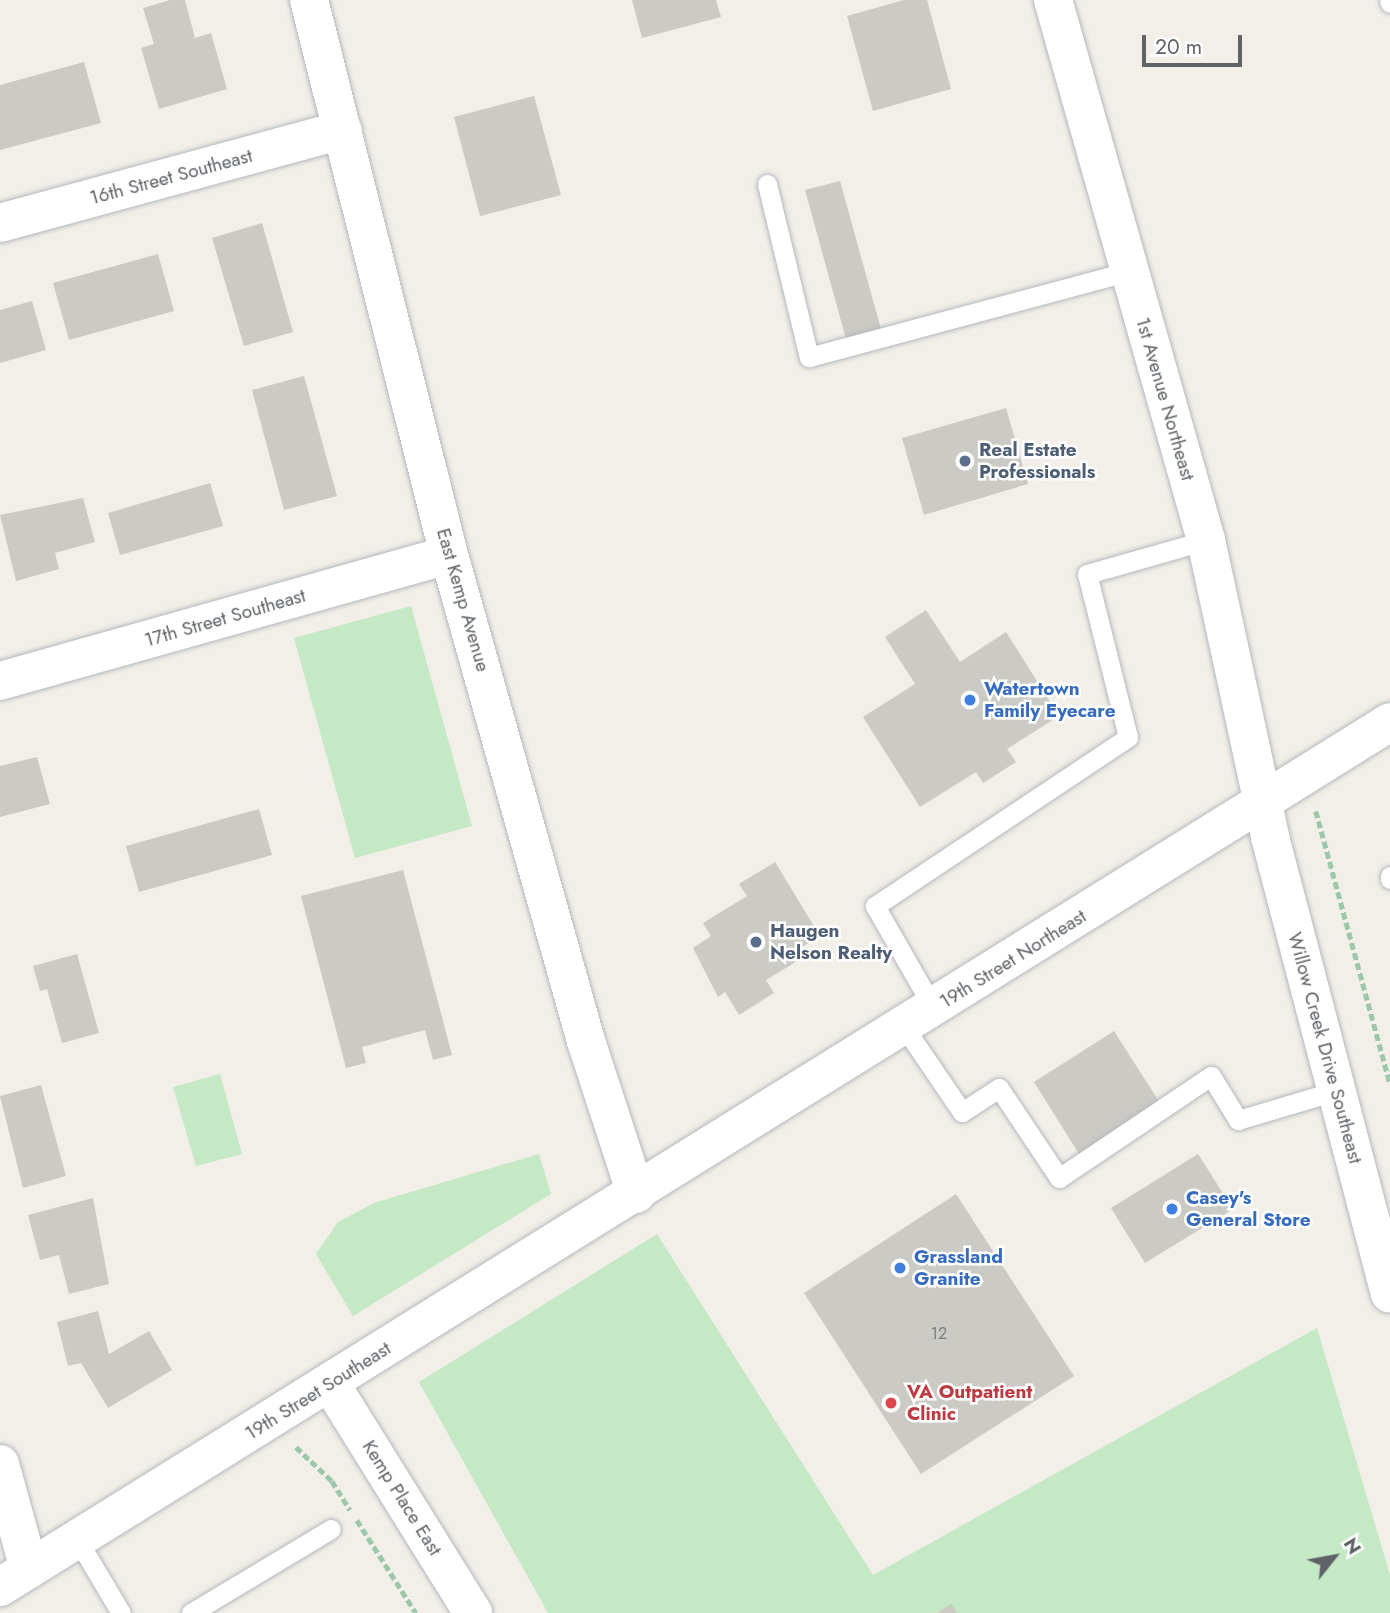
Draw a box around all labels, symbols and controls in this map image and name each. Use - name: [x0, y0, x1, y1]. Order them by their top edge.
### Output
- scale bar: [1145, 21, 1245, 65]
- text: 20 m: [1155, 32, 1202, 62]
- street label: 16th Street Southeast: [87, 144, 255, 210]
- street label: 1st Avenue Northeast: [1131, 315, 1199, 483]
- place label: Real Estate Professionals: [979, 439, 1095, 483]
- marker: Real Estate Professionals: [957, 453, 973, 469]
- street label: East Kemp Avenue: [432, 526, 494, 674]
- street label: 17th Street Southeast: [142, 584, 308, 652]
- place label: Watertown Family Eyecare: [984, 678, 1116, 722]
- marker: Watertown Family Eyecare: [962, 692, 978, 708]
- street label: 19th Street Northeast: [936, 905, 1090, 1013]
- place label: Haugen Nelson Realty: [770, 920, 892, 964]
- street label: Willow Creek Drive Southeast: [1283, 930, 1367, 1166]
- marker: Haugen Nelson Realty: [748, 934, 764, 950]
- place label: Casey's General Store: [1186, 1187, 1311, 1231]
- marker: Casey's General Store: [1164, 1201, 1180, 1217]
- place label: Grassland Granite: [914, 1246, 1003, 1290]
- marker: Grassland Granite: [892, 1260, 908, 1276]
- house number: 12: [931, 1324, 947, 1344]
- street label: 19th Street Southeast: [241, 1337, 395, 1445]
- place label: VA Outpatient Clinic: [907, 1381, 1032, 1425]
- marker: VA Outpatient Clinic: [881, 1393, 901, 1413]
- street label: Kemp Place East: [357, 1436, 447, 1560]
- north arrow: [1299, 1522, 1369, 1592]
- text: N: [1337, 1533, 1368, 1559]

